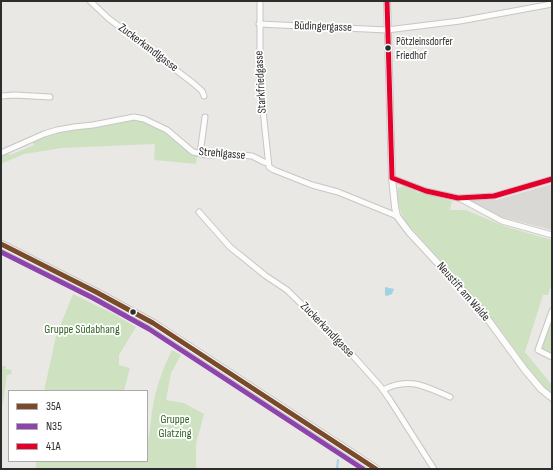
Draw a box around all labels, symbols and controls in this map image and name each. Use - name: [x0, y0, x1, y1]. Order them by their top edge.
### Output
- street label: Büdingergasse: [294, 19, 352, 35]
- street label: Zuckerkandlgasse: [115, 21, 181, 75]
- place label: Pötzleinsdorfer Friedhof: [396, 35, 453, 61]
- marker: Pötzleinsdorfer Friedhof: [383, 43, 393, 53]
- street label: Starkfriedgasse: [252, 50, 270, 114]
- street label: Strehlgasse: [198, 145, 246, 163]
- street label: Neustift am Walde: [433, 260, 493, 324]
- street label: Zuckerkandlgasse: [297, 299, 357, 361]
- unlabelled marker: [128, 307, 138, 317]
- park label: Gruppe Südabhang: [44, 323, 120, 337]
- legend: [8, 390, 148, 462]
- text: 35A: [46, 399, 61, 414]
- park label: Gruppe Glatzing: [158, 413, 192, 441]
- text: N35: [46, 419, 62, 434]
- text: 41A: [46, 439, 61, 454]

